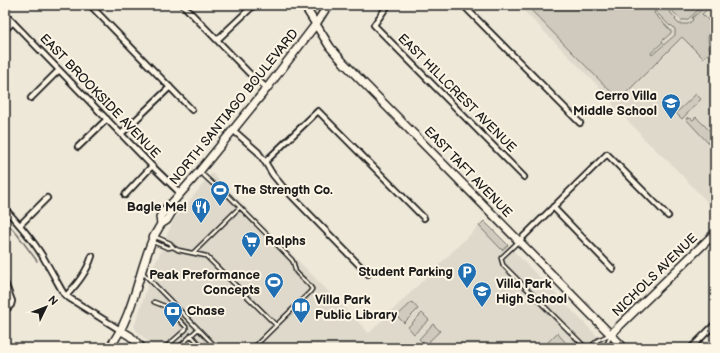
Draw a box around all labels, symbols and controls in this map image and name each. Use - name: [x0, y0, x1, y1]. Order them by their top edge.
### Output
- street label: NORTH SANTIAGO BOULEVARD: [166, 26, 302, 188]
- street label: EAST HILLCREST AVENUE: [394, 30, 520, 156]
- street label: EAST BROOKSIDE AVENUE: [36, 31, 164, 162]
- place label: Cerro Villa Middle School: [573, 88, 657, 119]
- school or university icon: Cerro Villa Middle School: [660, 92, 682, 120]
- street label: EAST TAFT AVENUE: [421, 123, 516, 221]
- sports icon: The Strength Co.: [209, 179, 231, 207]
- place label: The Strength Co.: [234, 182, 333, 198]
- restaurant icon: Bagle Me!: [190, 196, 212, 224]
- place label: Bagle Me!: [127, 199, 187, 215]
- supermarket icon: Ralphs: [240, 230, 262, 258]
- street label: NICHOLS AVENUE: [609, 230, 701, 320]
- place label: Ralphs: [265, 233, 306, 249]
- parking icon: Student Parking: [456, 261, 478, 289]
- place label: Student Parking: [358, 264, 453, 280]
- place label: Peak Preformance Concepts: [149, 267, 261, 298]
- sports icon: Peak Preformance Concepts: [263, 271, 285, 299]
- place label: Villa Park High School: [496, 276, 567, 307]
- school or university icon: Villa Park High School: [471, 280, 493, 308]
- north arrow: [26, 287, 66, 327]
- place label: Villa Park Public Library: [315, 292, 397, 323]
- text: N: [45, 293, 61, 308]
- library icon: Villa Park Public Library: [290, 296, 312, 324]
- bank icon: Chase: [162, 300, 184, 328]
- place label: Chase: [187, 303, 225, 319]

